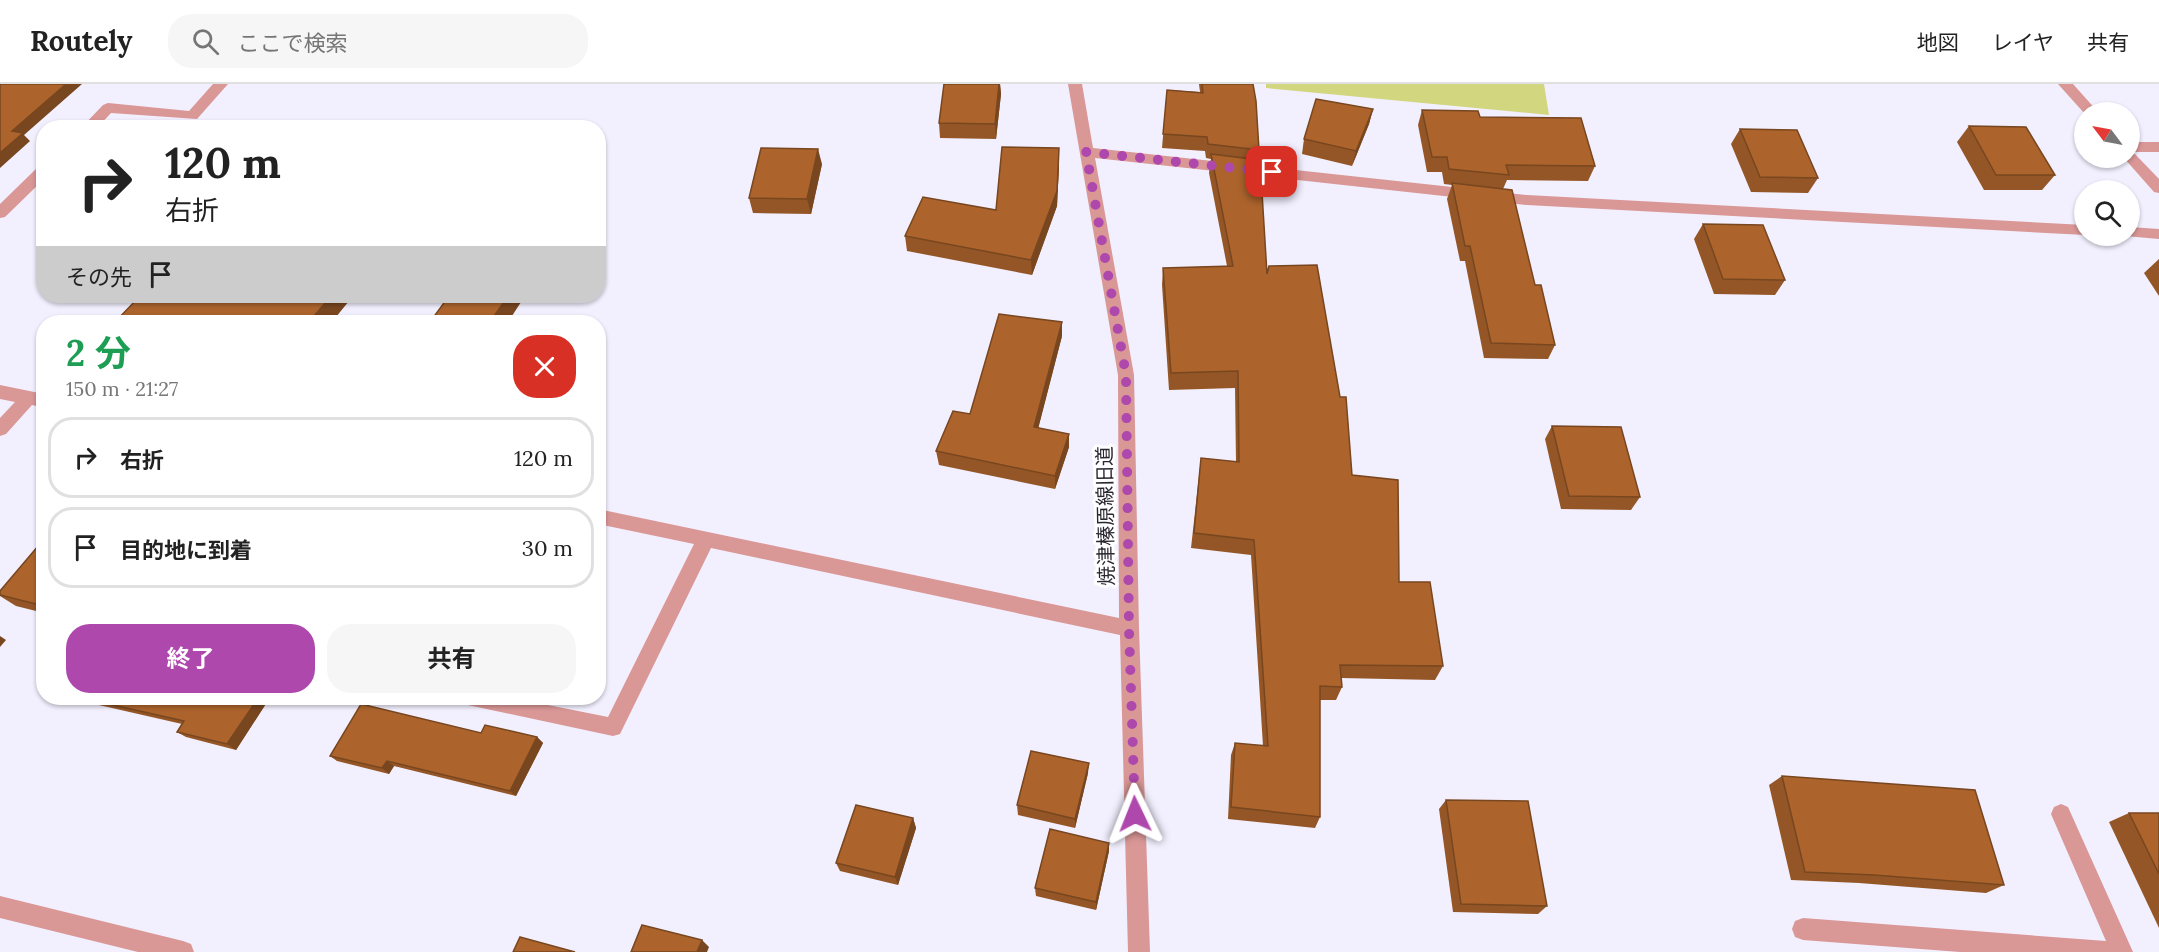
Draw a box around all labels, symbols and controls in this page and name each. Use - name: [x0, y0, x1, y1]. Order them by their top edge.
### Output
- search box: [168, 14, 588, 68]
- text: Routely: [30, 23, 132, 59]
- icon: search: [189, 25, 222, 58]
- text: ここで検索: [237, 29, 347, 57]
- text: 地図: [1917, 29, 1959, 56]
- text: レイヤ: [1992, 29, 2054, 56]
- text: 共有: [2087, 29, 2129, 56]
- north arrow: [2074, 102, 2140, 168]
- map controls: [2074, 102, 2140, 246]
- text: 120 m: [165, 136, 281, 190]
- icon: right: [66, 144, 144, 222]
- pin: [1246, 146, 1297, 197]
- icon: arrive: [1255, 155, 1288, 188]
- button: search: [2074, 180, 2140, 246]
- text: 右折: [165, 193, 219, 227]
- icon: arrive: [144, 258, 177, 291]
- text: その先: [66, 263, 132, 291]
- text: 2 分: [66, 330, 131, 376]
- button: close: [513, 335, 576, 398]
- text: 150 m · 21:27: [66, 376, 178, 401]
- icon: right: [69, 441, 102, 474]
- text: 120 m: [514, 444, 573, 472]
- text: 右折: [120, 446, 164, 474]
- street label: 焼津榛原線旧道: [1091, 446, 1119, 586]
- icon: arrive: [69, 531, 102, 564]
- text: 30 m: [522, 534, 573, 562]
- text: 目的地に到着: [120, 536, 252, 564]
- button: 終了: [66, 624, 315, 693]
- button: 共有: [327, 624, 576, 693]
- position arrow: [1103, 782, 1167, 846]

